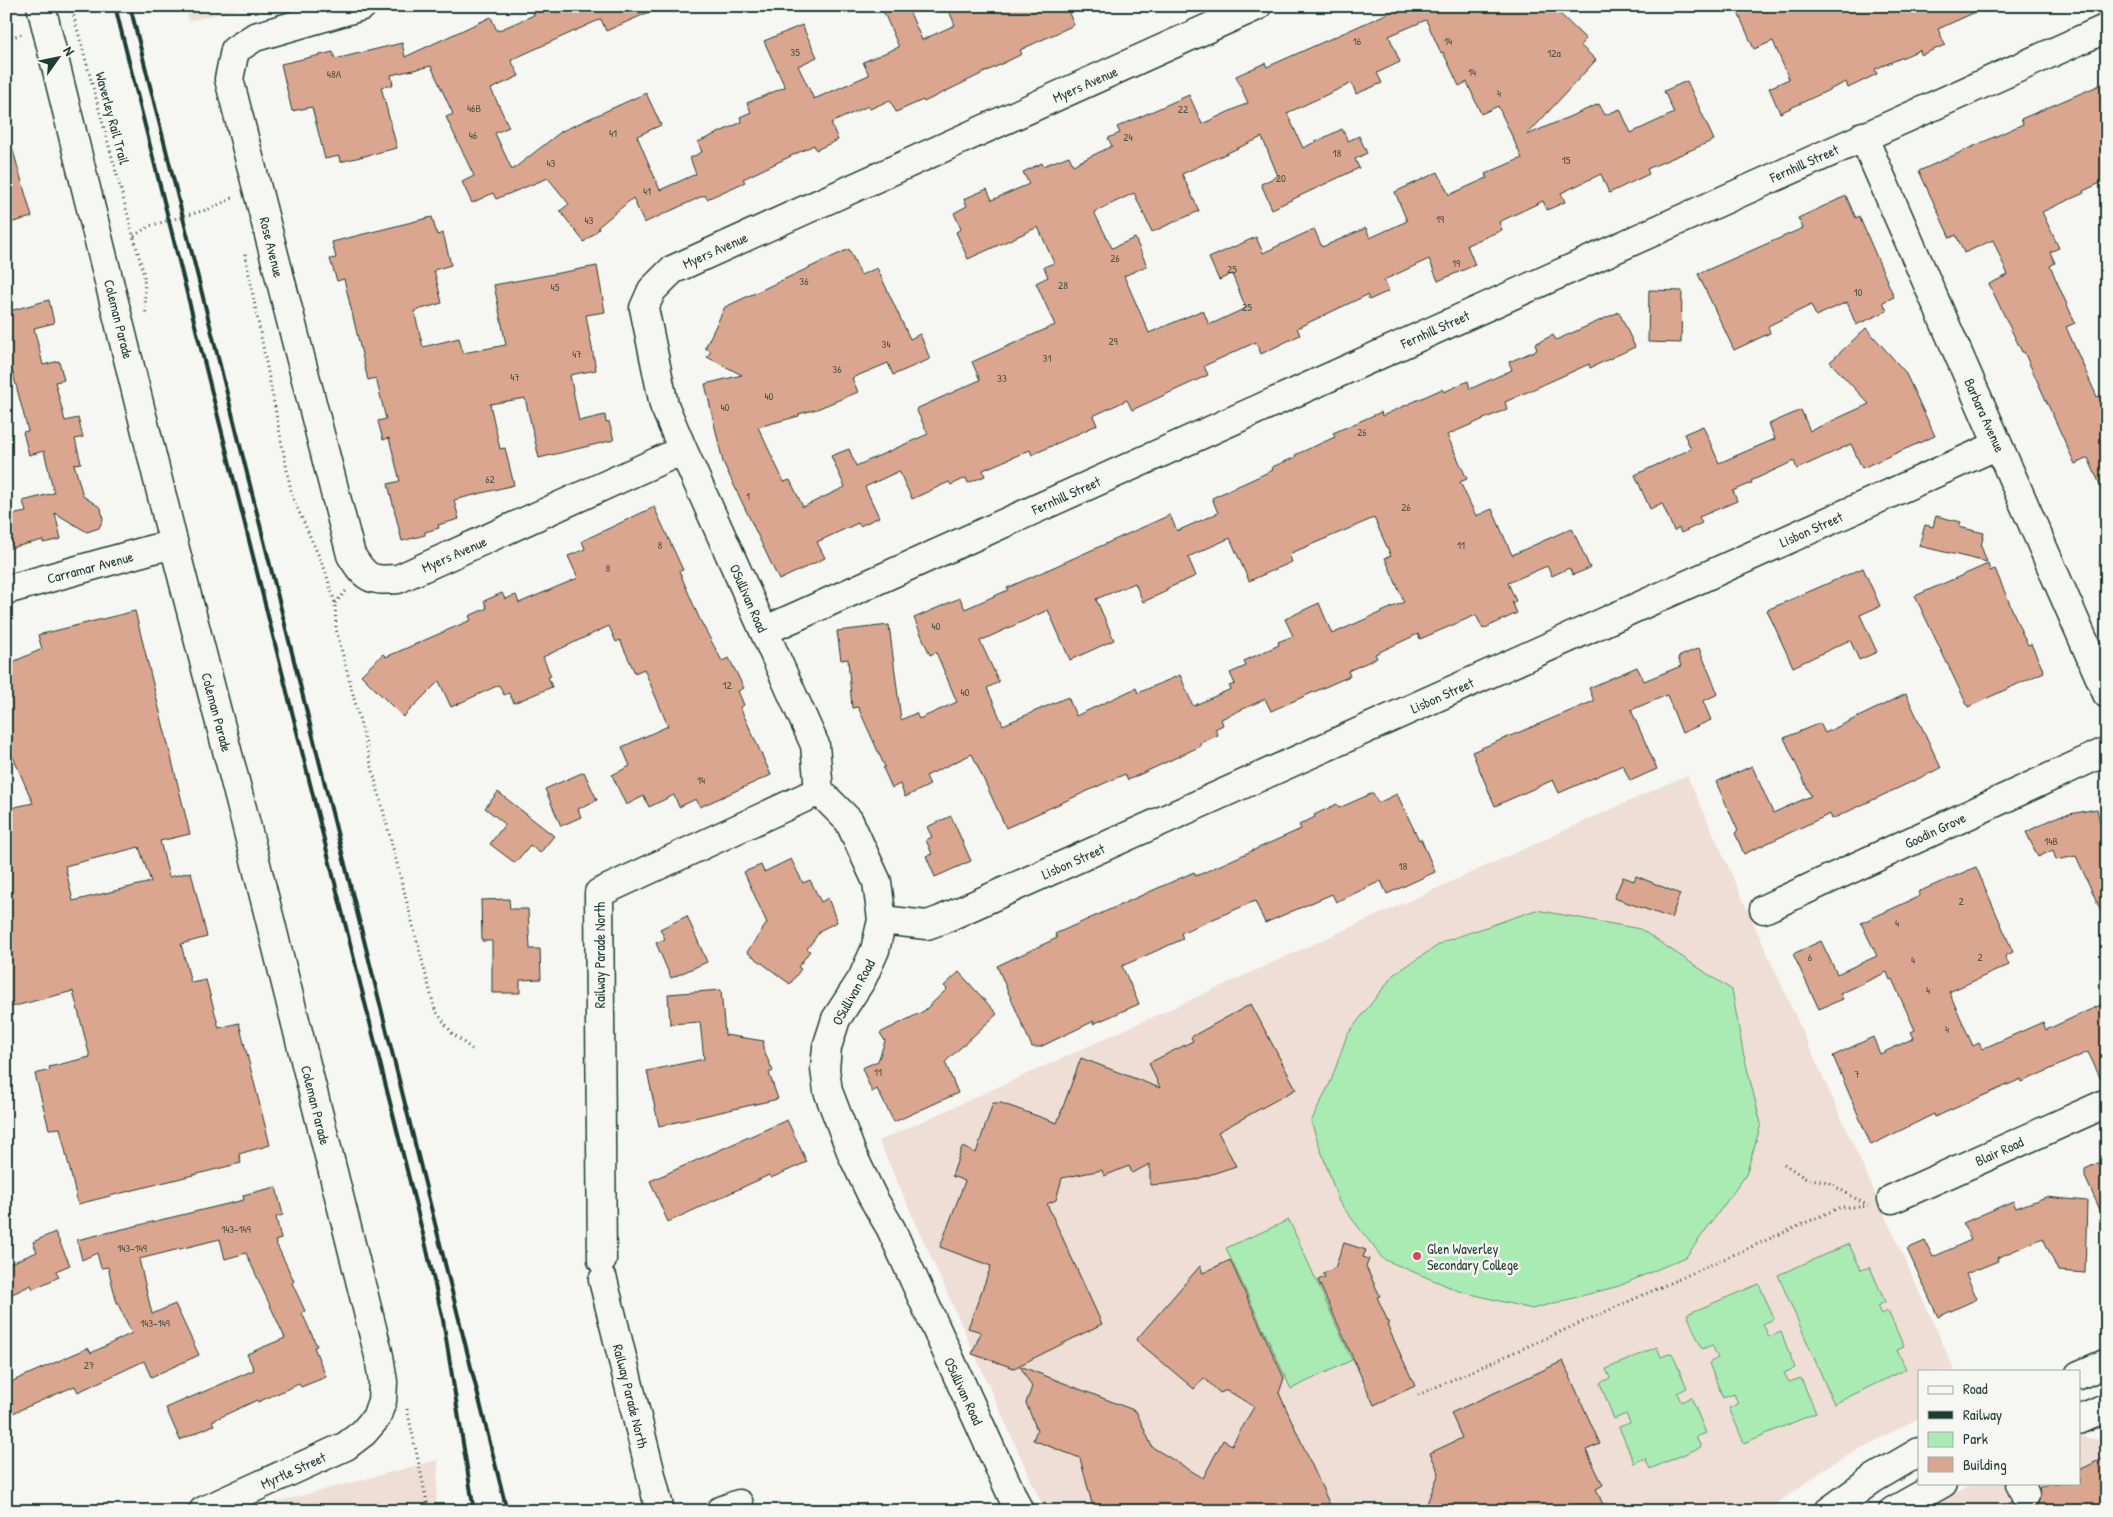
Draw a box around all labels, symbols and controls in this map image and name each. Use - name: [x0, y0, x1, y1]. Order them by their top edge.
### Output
- north arrow: [32, 32, 82, 82]
- house number: 16: [1353, 34, 1362, 48]
- house number: 14: [1444, 34, 1452, 48]
- text: N: [59, 42, 80, 59]
- house number: 35: [790, 45, 800, 59]
- house number: 12a: [1547, 46, 1561, 60]
- street label: Myers Avenue: [1049, 61, 1121, 108]
- house number: 14: [1468, 65, 1476, 79]
- house number: 48A: [327, 67, 342, 81]
- street label: Waverley Rail Trail: [91, 70, 135, 167]
- house number: 4: [1497, 86, 1501, 100]
- house number: 46B: [467, 101, 481, 115]
- house number: 22: [1178, 102, 1188, 116]
- house number: 41: [609, 126, 617, 140]
- house number: 46: [469, 128, 478, 142]
- house number: 24: [1123, 130, 1133, 144]
- street label: Fernhill Street: [1766, 139, 1842, 187]
- house number: 18: [1333, 146, 1342, 160]
- house number: 15: [1562, 153, 1571, 167]
- house number: 43: [546, 156, 556, 170]
- house number: 20: [1276, 171, 1286, 185]
- house number: 41: [643, 184, 651, 198]
- house number: 19: [1436, 212, 1444, 226]
- house number: 43: [584, 213, 594, 227]
- street label: Rose Avenue: [255, 215, 289, 280]
- street label: Myers Avenue: [679, 227, 751, 274]
- house number: 26: [1110, 251, 1120, 265]
- house number: 19: [1452, 256, 1460, 270]
- house number: 25: [1227, 262, 1237, 276]
- house number: 36: [799, 274, 809, 288]
- street label: Coleman Parade: [100, 277, 138, 361]
- house number: 28: [1058, 278, 1068, 292]
- house number: 45: [551, 280, 560, 294]
- house number: 10: [1854, 285, 1863, 299]
- house number: 25: [1242, 300, 1252, 314]
- street label: Fernhill Street: [1397, 305, 1473, 353]
- house number: 29: [1108, 334, 1118, 348]
- house number: 34: [881, 337, 891, 351]
- house number: 47: [572, 347, 582, 361]
- house number: 31: [1043, 351, 1051, 365]
- house number: 36: [832, 362, 842, 376]
- house number: 47: [510, 370, 520, 384]
- house number: 33: [997, 371, 1007, 385]
- street label: Barbara Avenue: [1960, 375, 2010, 455]
- house number: 40: [764, 389, 774, 403]
- house number: 40: [720, 400, 730, 414]
- house number: 26: [1357, 425, 1367, 439]
- street label: Fernhill Street: [1028, 471, 1104, 519]
- house number: 62: [485, 472, 495, 486]
- house number: 1: [746, 489, 750, 503]
- house number: 26: [1401, 500, 1411, 514]
- street label: Lisbon Street: [1776, 507, 1846, 551]
- street label: Myers Avenue: [418, 531, 490, 578]
- house number: 8: [658, 538, 663, 552]
- house number: 11: [1457, 538, 1465, 552]
- street label: Carramar Avenue: [45, 546, 136, 588]
- house number: 8: [606, 561, 611, 575]
- street label: OSullivan Road: [726, 561, 773, 636]
- house number: 40: [931, 619, 941, 633]
- street label: Coleman Parade: [197, 670, 237, 754]
- street label: Lisbon Street: [1407, 673, 1477, 717]
- house number: 12: [722, 678, 732, 692]
- house number: 40: [960, 685, 970, 699]
- house number: 14: [697, 773, 705, 787]
- street label: Goodin Grove: [1901, 807, 1969, 852]
- house number: 14B: [2044, 834, 2058, 848]
- street label: Lisbon Street: [1038, 839, 1108, 883]
- house number: 18: [1399, 859, 1408, 873]
- house number: 2: [1958, 894, 1964, 908]
- street label: Railway Parade North: [590, 902, 610, 1008]
- house number: 4: [1895, 916, 1899, 930]
- house number: 6: [1808, 950, 1813, 964]
- house number: 2: [1977, 950, 1983, 964]
- house number: 4: [1911, 953, 1915, 967]
- street label: OSullivan Road: [827, 955, 879, 1028]
- house number: 4: [1926, 983, 1930, 997]
- house number: 4: [1945, 1022, 1949, 1036]
- street label: Coleman Parade: [297, 1063, 335, 1147]
- house number: 11: [874, 1065, 882, 1079]
- house number: 7: [1854, 1067, 1860, 1081]
- street label: Blair Road: [1972, 1132, 2027, 1170]
- house number: 143-149: [221, 1222, 251, 1236]
- place label: Glen Waverley Secondary College: [1427, 1239, 1519, 1275]
- house number: 143-149: [117, 1241, 147, 1255]
- marker: Glen Waverley Secondary College: [1411, 1250, 1423, 1262]
- house number: 143-149: [140, 1316, 170, 1330]
- street label: Railway Parade North: [608, 1342, 653, 1450]
- street label: OSullivan Road: [940, 1354, 988, 1428]
- house number: 27: [84, 1358, 94, 1372]
- legend: [1918, 1370, 2080, 1484]
- text: Road: [1963, 1378, 1988, 1399]
- text: Railway: [1963, 1404, 2002, 1425]
- text: Park: [1963, 1428, 1988, 1449]
- street label: Myrtle Street: [257, 1447, 329, 1494]
- text: Building: [1963, 1454, 2007, 1475]

